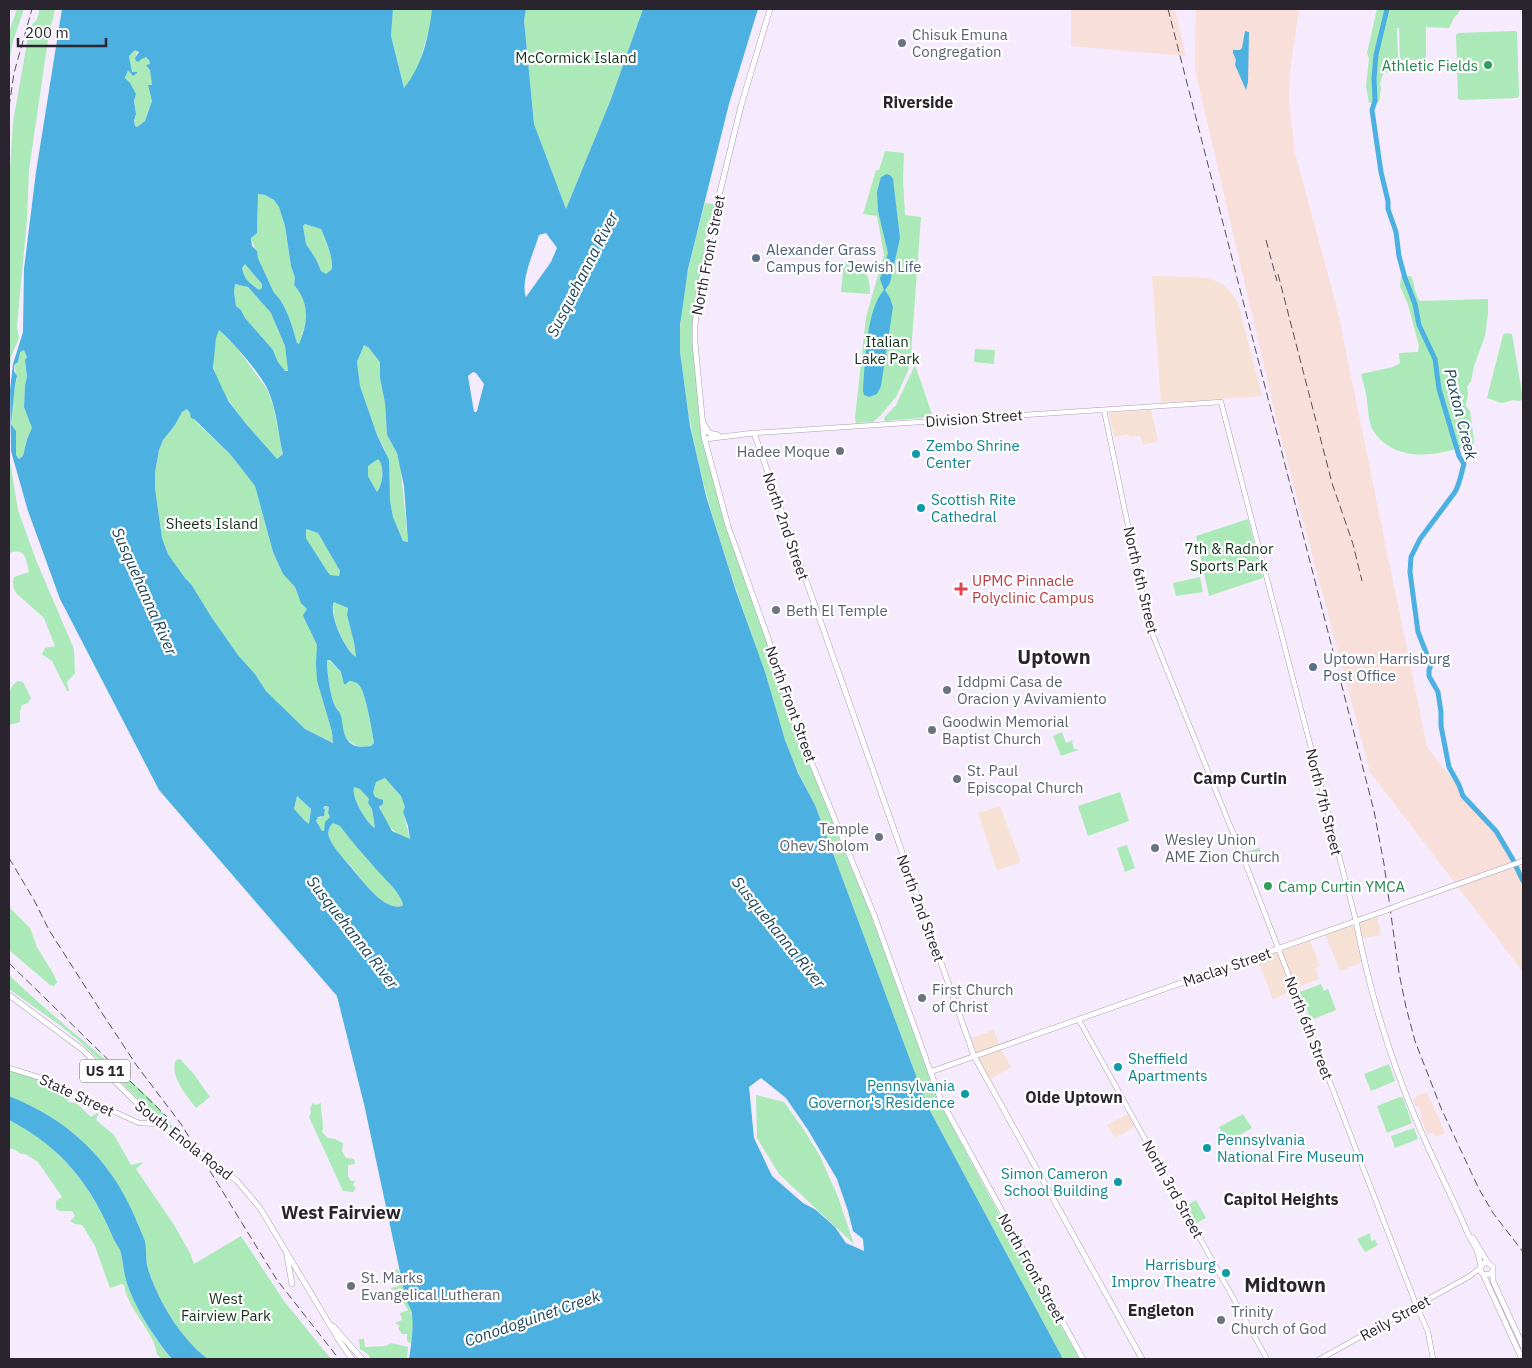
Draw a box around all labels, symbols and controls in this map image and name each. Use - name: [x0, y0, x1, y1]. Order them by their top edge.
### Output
- scale bar: [18, 15, 105, 47]
- text: 200 m: [25, 23, 69, 42]
- place label: Chisuk Emuna Congregation: [912, 25, 1008, 61]
- marker: Chisuk Emuna Congregation: [896, 37, 908, 49]
- park label: McCormick Island: [515, 48, 637, 67]
- place label: Athletic Fields: [1382, 56, 1478, 75]
- marker: Athletic Fields: [1482, 59, 1494, 71]
- district label: Riverside: [883, 92, 953, 112]
- street label: North Front Street: [687, 193, 729, 317]
- water label: Susquehanna River: [542, 207, 623, 340]
- place label: Alexander Grass Campus for Jewish Life: [766, 240, 921, 276]
- marker: Alexander Grass Campus for Jewish Life: [750, 252, 762, 264]
- park label: Italian Lake Park: [854, 332, 920, 368]
- water label: Paxton Creek: [1440, 366, 1482, 462]
- street label: Division Street: [925, 405, 1023, 431]
- place label: Zembo Shrine Center: [926, 436, 1020, 472]
- place label: Hadee Moque: [737, 442, 830, 461]
- marker: Hadee Moque: [834, 445, 846, 457]
- marker: Zembo Shrine Center: [910, 448, 922, 460]
- street label: North 2nd Street: [759, 470, 813, 582]
- place label: Scottish Rite Cathedral: [931, 490, 1016, 526]
- marker: Scottish Rite Cathedral: [915, 502, 927, 514]
- park label: Sheets Island: [166, 514, 258, 533]
- water label: Susquehanna River: [108, 524, 183, 659]
- street label: North 6th Street: [1119, 525, 1163, 635]
- park label: 7th & Radnor Sports Park: [1185, 539, 1274, 575]
- place label: UPMC Pinnacle Polyclinic Campus: [972, 571, 1094, 607]
- marker: UPMC Pinnacle Polyclinic Campus: [954, 582, 968, 596]
- place label: Beth El Temple: [786, 601, 888, 620]
- marker: Beth El Temple: [770, 604, 782, 616]
- street label: North Front Street: [761, 643, 821, 765]
- district label: Uptown: [1017, 643, 1091, 670]
- place label: Uptown Harrisburg Post Office: [1323, 649, 1450, 685]
- marker: Uptown Harrisburg Post Office: [1307, 661, 1319, 673]
- place label: Iddpmi Casa de Oracion y Avivamiento: [957, 672, 1107, 708]
- marker: Iddpmi Casa de Oracion y Avivamiento: [941, 684, 953, 696]
- place label: Goodwin Memorial Baptist Church: [942, 712, 1069, 748]
- marker: Goodwin Memorial Baptist Church: [926, 724, 938, 736]
- street label: North 7th Street: [1302, 747, 1346, 857]
- place label: St. Paul Episcopal Church: [967, 761, 1084, 797]
- district label: Camp Curtin: [1193, 768, 1287, 788]
- marker: St. Paul Episcopal Church: [951, 773, 963, 785]
- place label: Temple Ohev Sholom: [780, 819, 869, 855]
- place label: Wesley Union AME Zion Church: [1165, 830, 1280, 866]
- marker: Temple Ohev Sholom: [873, 831, 885, 843]
- marker: Wesley Union AME Zion Church: [1149, 842, 1161, 854]
- street label: North 2nd Street: [893, 852, 949, 964]
- water label: Susquehanna River: [303, 872, 404, 993]
- water label: Susquehanna River: [728, 872, 831, 993]
- place label: Camp Curtin YMCA: [1278, 877, 1406, 896]
- marker: Camp Curtin YMCA: [1262, 880, 1274, 892]
- street label: Maclay Street: [1180, 943, 1274, 991]
- street label: North 6th Street: [1281, 974, 1337, 1082]
- place label: First Church of Christ: [932, 980, 1014, 1016]
- marker: First Church of Christ: [916, 992, 928, 1004]
- place label: Sheffield Apartments: [1128, 1049, 1208, 1085]
- road number: US 11: [80, 1060, 130, 1082]
- marker: Sheffield Apartments: [1112, 1061, 1124, 1073]
- street label: State Street: [37, 1069, 117, 1121]
- place label: Pennsylvania Governor's Residence: [808, 1076, 955, 1112]
- district label: Olde Uptown: [1025, 1087, 1123, 1107]
- marker: Pennsylvania Governor's Residence: [959, 1088, 971, 1100]
- street label: South Enola Road: [131, 1096, 237, 1184]
- place label: Pennsylvania National Fire Museum: [1217, 1130, 1364, 1166]
- street label: North 3rd Street: [1138, 1136, 1208, 1242]
- marker: Pennsylvania National Fire Museum: [1201, 1142, 1213, 1154]
- place label: Simon Cameron School Building: [1001, 1164, 1108, 1200]
- marker: Simon Cameron School Building: [1112, 1176, 1124, 1188]
- district label: Capitol Heights: [1223, 1189, 1339, 1209]
- district label: West Fairview: [281, 1201, 401, 1224]
- street label: North Front Street: [994, 1210, 1070, 1326]
- place label: Harrisburg Improv Theatre: [1111, 1255, 1216, 1291]
- marker: Harrisburg Improv Theatre: [1220, 1267, 1232, 1279]
- place label: St. Marks Evangelical Lutheran: [361, 1268, 500, 1304]
- district label: Midtown: [1244, 1271, 1326, 1298]
- marker: St. Marks Evangelical Lutheran: [345, 1280, 357, 1292]
- water label: Conodoguinet Creek: [462, 1285, 603, 1351]
- park label: West Fairview Park: [181, 1289, 271, 1325]
- street label: Reily Street: [1357, 1291, 1433, 1345]
- district label: Engleton: [1128, 1300, 1194, 1320]
- place label: Trinity Church of God: [1231, 1302, 1327, 1338]
- marker: Trinity Church of God: [1215, 1314, 1227, 1326]

